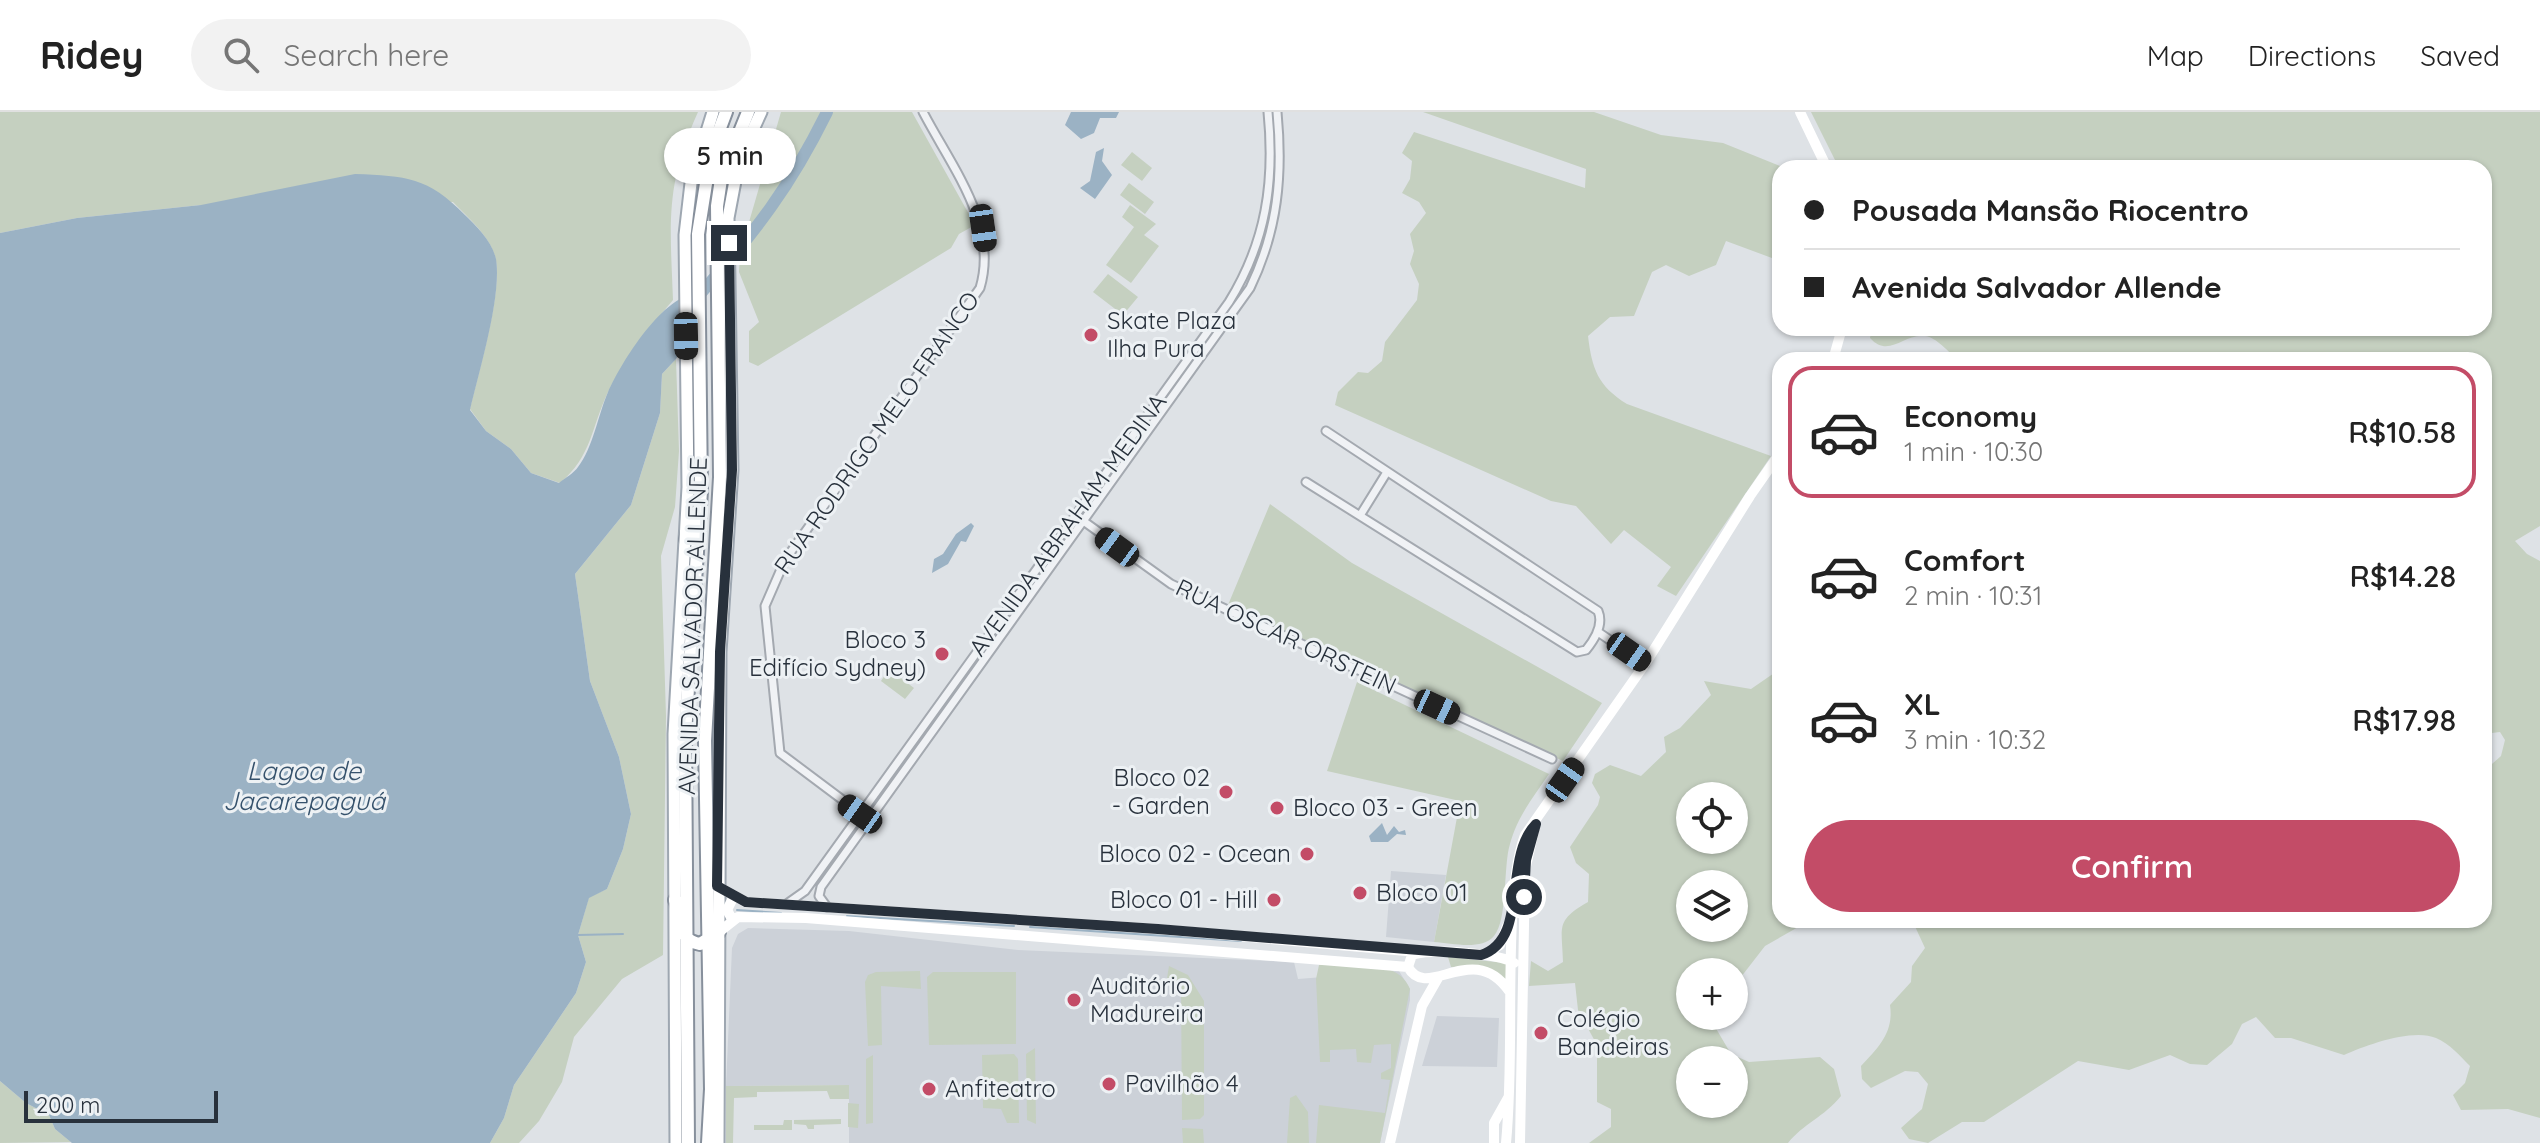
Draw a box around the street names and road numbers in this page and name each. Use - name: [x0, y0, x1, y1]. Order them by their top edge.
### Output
- street label: RUA RODRIGO MELO FRANCO: [767, 285, 985, 579]
- street label: AVENIDA ABRAHAM MEDINA: [962, 387, 1173, 662]
- street label: AVENIDA SALVADOR ALLENDE: [671, 456, 713, 795]
- street label: RUA OSCAR ORSTEIN: [1171, 572, 1402, 700]

